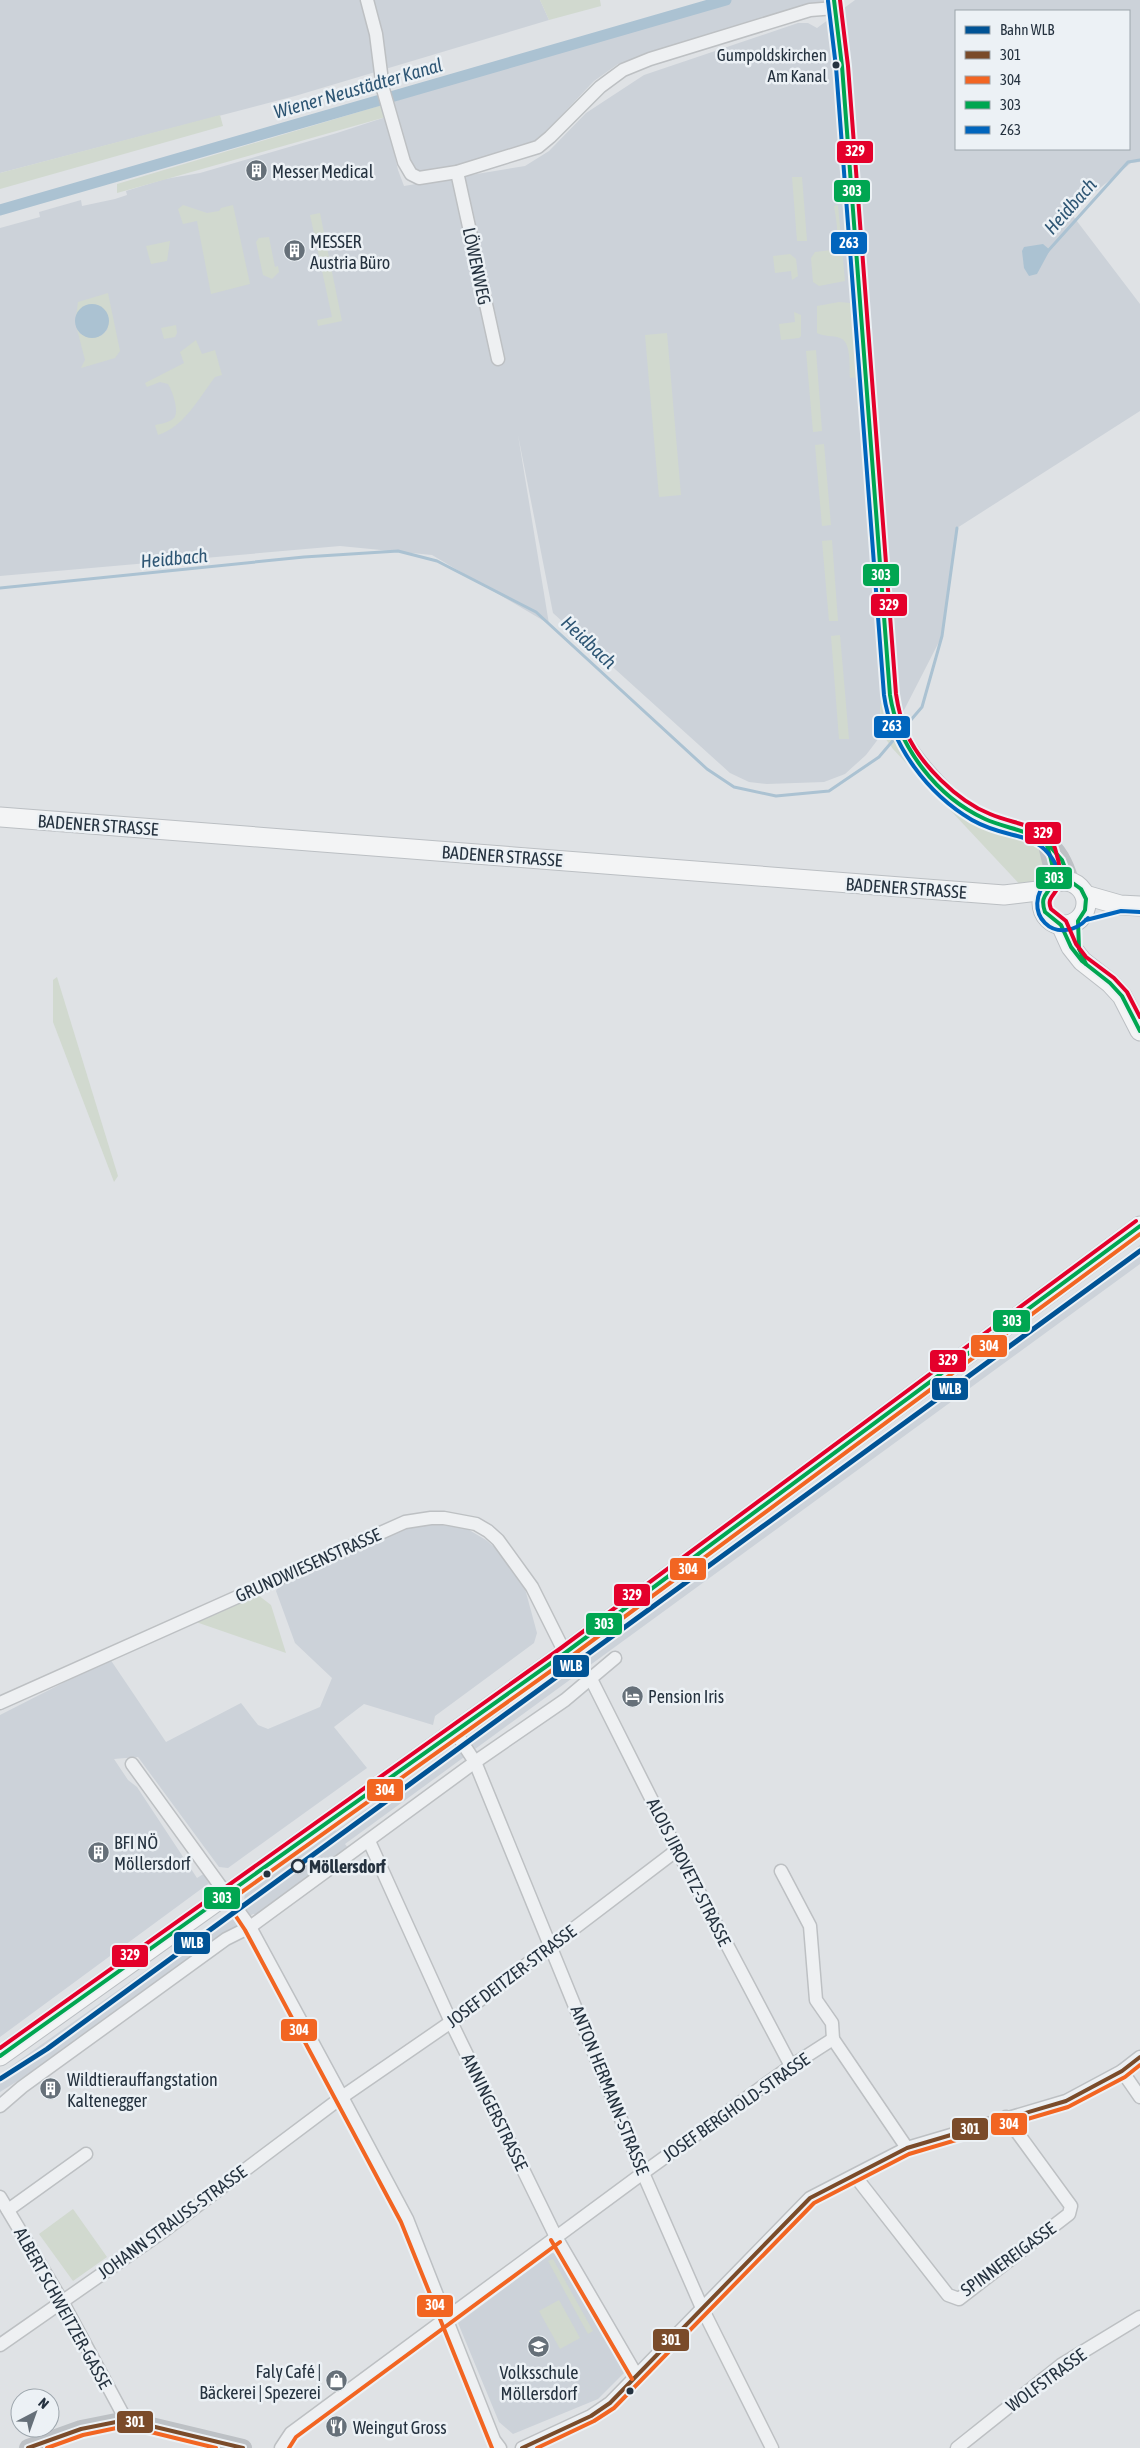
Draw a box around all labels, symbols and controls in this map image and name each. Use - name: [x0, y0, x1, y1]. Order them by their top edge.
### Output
- legend: [955, 10, 1130, 150]
- text: Bahn WLB: [1000, 21, 1054, 38]
- place label: Gumpoldskirchen Am Kanal: [717, 45, 827, 86]
- text: 301: [1000, 46, 1021, 63]
- water label: Wiener Neustädter Kanal: [271, 53, 445, 123]
- marker: Gumpoldskirchen Am Kanal: [831, 60, 841, 70]
- text: 304: [1000, 71, 1021, 88]
- text: 303: [1000, 96, 1021, 113]
- text: 263: [1000, 121, 1021, 138]
- line badge: 329: [836, 140, 874, 164]
- text: 329: [845, 143, 865, 159]
- building icon: Messer Medical: [244, 159, 268, 183]
- place label: Messer Medical: [272, 161, 374, 182]
- water label: Heidbach: [1039, 174, 1101, 238]
- line badge: 303: [833, 179, 871, 203]
- text: 303: [842, 183, 862, 199]
- street label: LÖWENWEG: [459, 225, 495, 307]
- place label: MESSER Austria Büro: [310, 231, 390, 273]
- line badge: 263: [830, 231, 868, 255]
- text: 263: [839, 235, 859, 251]
- building icon: MESSER Austria Büro: [282, 239, 306, 263]
- water label: Heidbach: [140, 544, 208, 572]
- line badge: 303: [862, 563, 900, 587]
- text: 303: [871, 567, 891, 583]
- line badge: 329: [870, 593, 908, 617]
- text: 329: [879, 597, 899, 613]
- water label: Heidbach: [557, 611, 621, 673]
- line badge: 263: [873, 715, 911, 739]
- text: 263: [882, 718, 902, 734]
- street label: BADENER STRASSE: [37, 810, 159, 840]
- line badge: 329: [1024, 821, 1062, 845]
- text: 329: [1033, 825, 1053, 841]
- street label: BADENER STRASSE: [441, 841, 563, 871]
- line badge: 303: [1035, 866, 1073, 890]
- text: 303: [1044, 870, 1064, 886]
- street label: BADENER STRASSE: [845, 873, 967, 903]
- line badge: 303: [992, 1309, 1031, 1333]
- text: 303: [1002, 1313, 1022, 1329]
- line badge: 304: [970, 1334, 1008, 1358]
- text: 304: [979, 1338, 999, 1354]
- line badge: 329: [929, 1349, 967, 1373]
- text: 329: [938, 1352, 958, 1368]
- line badge: WLB: [931, 1377, 969, 1401]
- text: WLB: [938, 1381, 961, 1397]
- street label: GRUNDWIESENSTRASSE: [232, 1523, 384, 1607]
- line badge: 304: [669, 1557, 707, 1581]
- text: 304: [678, 1561, 698, 1577]
- line badge: 329: [613, 1583, 651, 1607]
- text: 329: [622, 1587, 642, 1603]
- line badge: 303: [585, 1612, 623, 1636]
- text: 303: [594, 1616, 614, 1632]
- line badge: WLB: [552, 1654, 590, 1678]
- text: WLB: [559, 1658, 582, 1674]
- hotel icon: Pension Iris: [620, 1684, 644, 1708]
- place label: Pension Iris: [648, 1686, 724, 1707]
- line badge: 304: [366, 1778, 404, 1802]
- text: 304: [375, 1782, 395, 1798]
- street label: ALOIS JIROVETZ-STRASSE: [643, 1795, 736, 1950]
- place label: BFI NÖ Möllersdorf: [114, 1832, 191, 1874]
- building icon: BFI NÖ Möllersdorf: [86, 1840, 110, 1864]
- place label: Möllersdorf: [309, 1856, 387, 1877]
- marker: Möllersdorf: [291, 1859, 305, 1873]
- unlabelled marker: [262, 1869, 272, 1879]
- line badge: 303: [203, 1886, 241, 1910]
- text: 303: [212, 1890, 232, 1906]
- street label: JOSEF DEITZER-STRASSE: [442, 1920, 580, 2032]
- line badge: WLB: [173, 1931, 211, 1955]
- text: WLB: [180, 1935, 203, 1951]
- line badge: 329: [111, 1944, 149, 1968]
- text: 329: [120, 1947, 140, 1963]
- street label: ANTON HERMANN-STRASSE: [566, 2002, 654, 2178]
- line badge: 304: [280, 2018, 318, 2042]
- text: 304: [289, 2022, 309, 2038]
- street label: JOSEF BERGHOLD-STRASSE: [659, 2048, 814, 2166]
- street label: ANNINGERSTRASSE: [458, 2050, 533, 2174]
- place label: Wildtierauffangstation Kaltenegger: [67, 2069, 218, 2111]
- building icon: Wildtierauffangstation Kaltenegger: [39, 2077, 63, 2101]
- line badge: 304: [990, 2112, 1028, 2136]
- text: 304: [999, 2116, 1019, 2132]
- line badge: 301: [951, 2117, 989, 2141]
- text: 301: [960, 2121, 980, 2137]
- street label: JOHANN STRAUSS-STRASSE: [93, 2161, 251, 2283]
- street label: SPINNEREIGASSE: [956, 2217, 1060, 2300]
- street label: ALBERT SCHWEITZER-GASSE: [10, 2224, 116, 2393]
- line badge: 304: [416, 2294, 454, 2318]
- text: 304: [425, 2297, 445, 2313]
- line badge: 301: [652, 2328, 690, 2352]
- text: 301: [661, 2332, 681, 2348]
- school or university icon: Volksschule Möllersdorf: [527, 2335, 551, 2359]
- street label: WOLFSTRASSE: [1002, 2344, 1090, 2416]
- place label: Faly Café | Bäckerei | Spezerei: [199, 2361, 321, 2403]
- place label: Volksschule Möllersdorf: [500, 2362, 578, 2404]
- shop icon: Faly Café | Bäckerei | Spezerei: [325, 2369, 349, 2393]
- unlabelled marker: [625, 2386, 635, 2396]
- north arrow: [10, 2388, 60, 2438]
- text: N: [35, 2394, 52, 2412]
- line badge: 301: [116, 2410, 154, 2434]
- text: 301: [125, 2414, 145, 2430]
- restaurant icon: Weingut Gross: [325, 2415, 349, 2439]
- place label: Weingut Gross: [353, 2417, 447, 2438]

